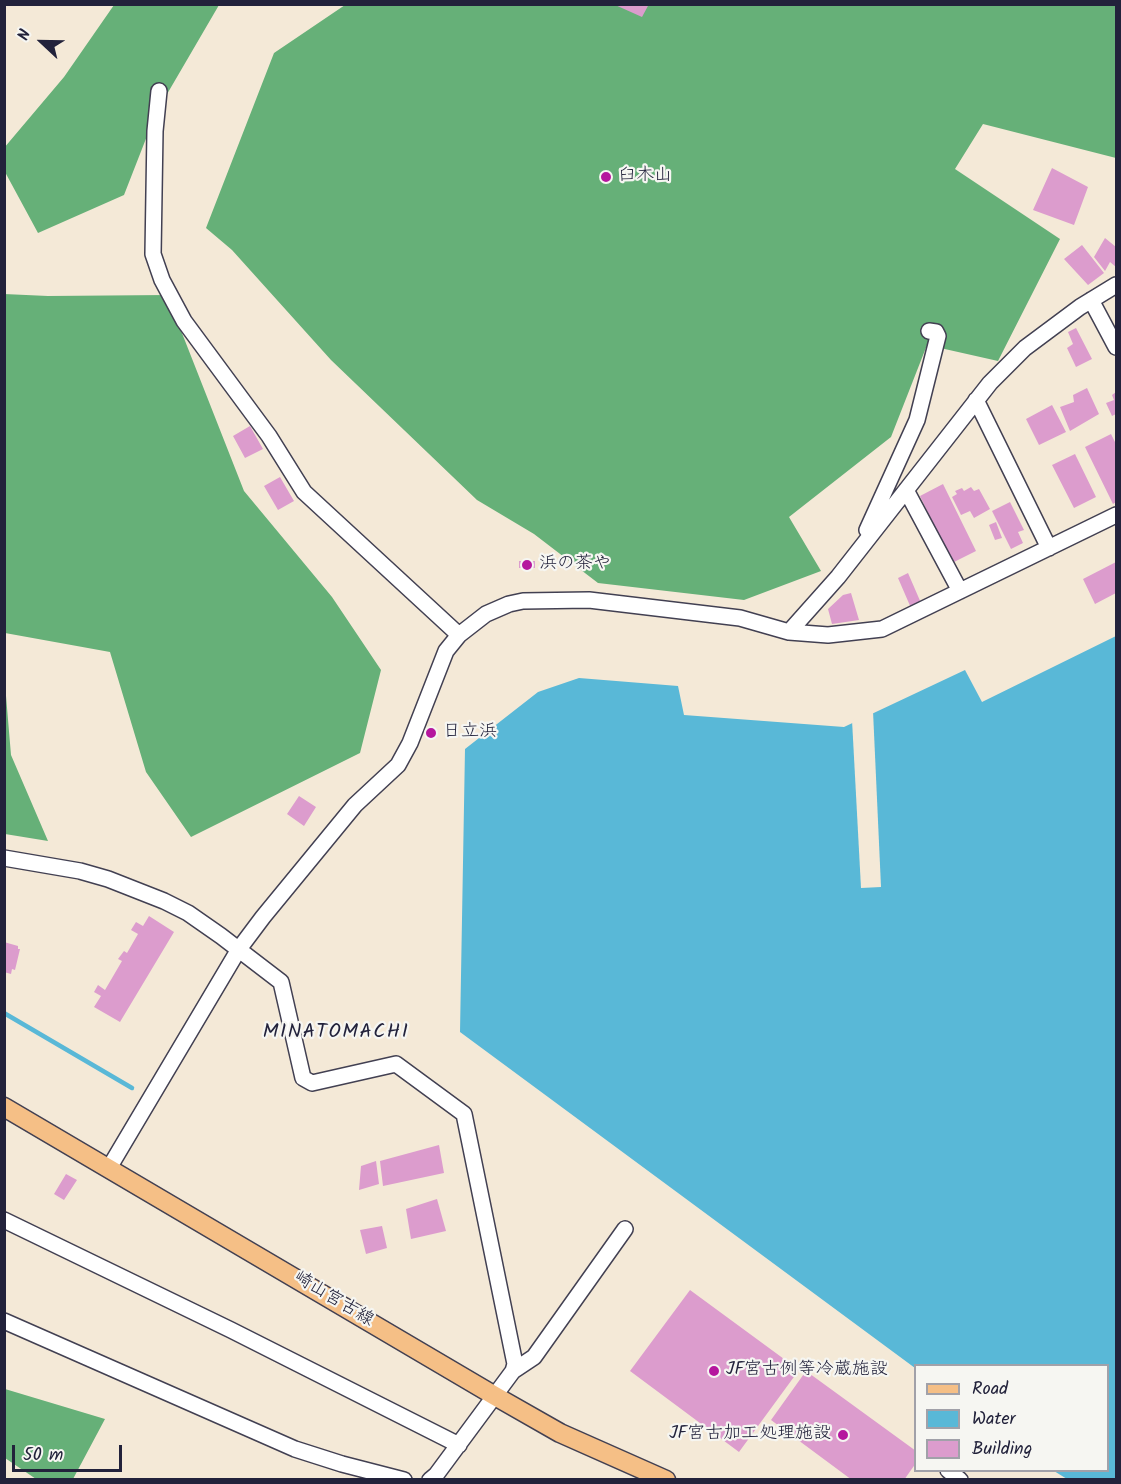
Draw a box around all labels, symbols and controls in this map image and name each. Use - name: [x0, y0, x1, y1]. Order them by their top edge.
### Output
- north arrow: [12, 12, 72, 72]
- text: N: [11, 26, 38, 44]
- place label: 臼木山: [618, 166, 672, 188]
- marker: 臼木山: [599, 170, 613, 184]
- place label: 浜の茶や: [539, 554, 611, 576]
- marker: 浜の茶や: [520, 558, 534, 572]
- place label: 日立浜: [443, 722, 497, 744]
- marker: 日立浜: [424, 726, 438, 740]
- district label: MINATOMACHI: [263, 1022, 409, 1046]
- street label: 崎山宮古線: [289, 1268, 377, 1332]
- place label: JF宮古例等冷蔵施設: [726, 1360, 888, 1382]
- marker: JF宮古例等冷蔵施設: [707, 1364, 721, 1378]
- legend: [914, 1364, 1109, 1472]
- text: Road: [972, 1375, 1008, 1404]
- text: Water: [972, 1405, 1016, 1434]
- place label: JF宮古加工処理施設: [669, 1424, 831, 1446]
- marker: JF宮古加工処理施設: [836, 1428, 850, 1442]
- scale bar: [15, 1433, 124, 1471]
- text: Building: [972, 1435, 1032, 1464]
- text: 50 m: [23, 1441, 63, 1470]

